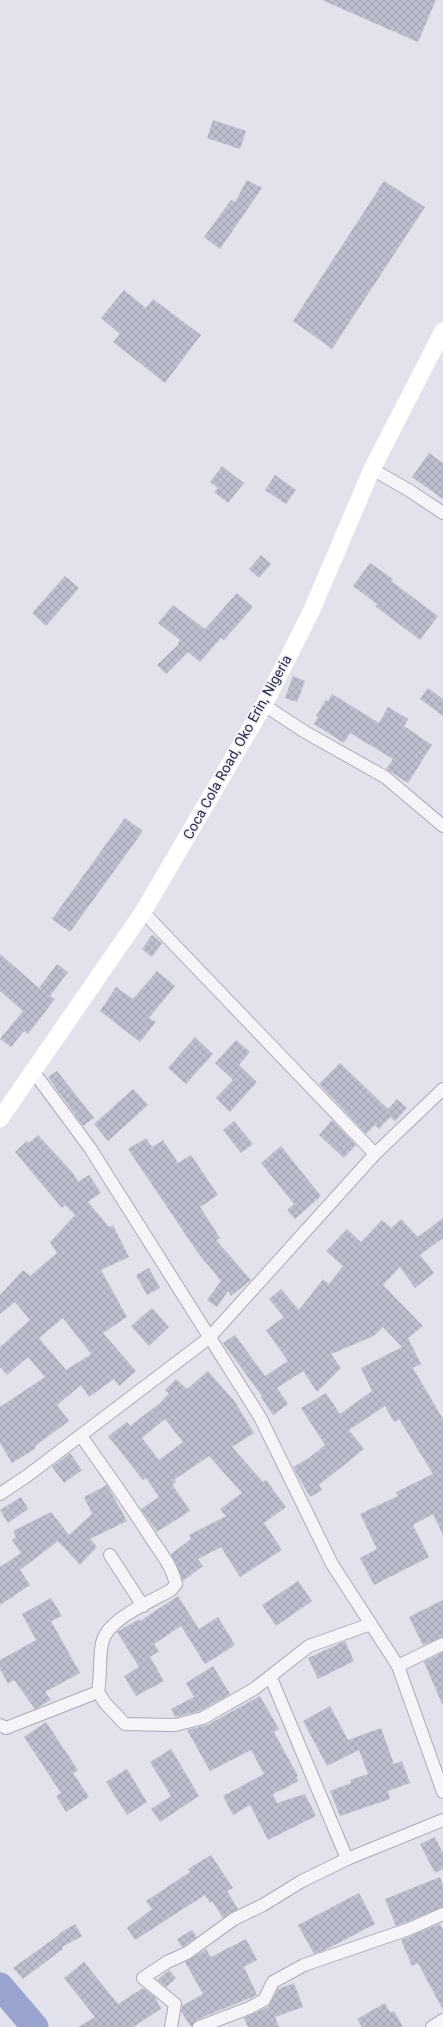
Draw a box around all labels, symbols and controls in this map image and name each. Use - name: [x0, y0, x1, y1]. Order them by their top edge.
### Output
- street label: Coca Cola Road, Oko Erin, Nigeria: [180, 652, 294, 842]

